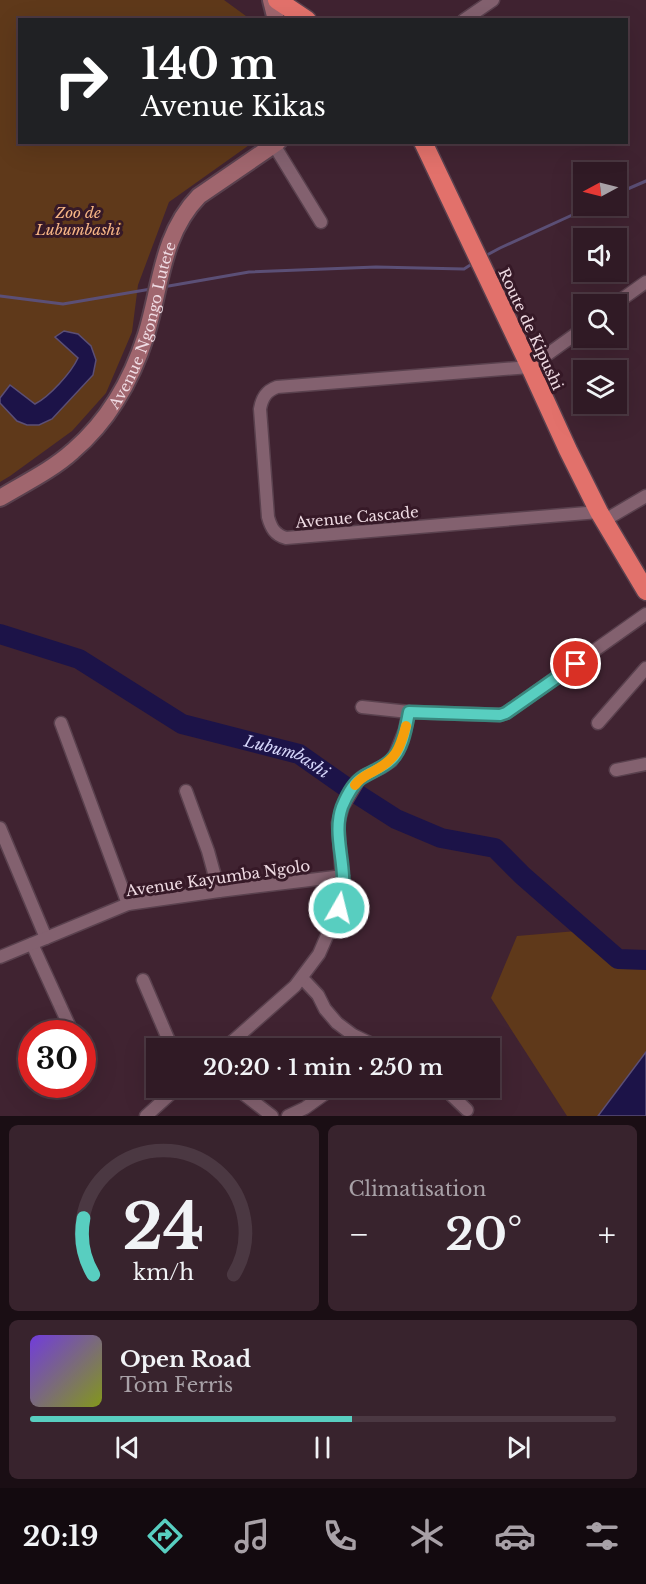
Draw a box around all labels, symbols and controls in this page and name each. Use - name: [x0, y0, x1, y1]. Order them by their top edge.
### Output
- text: 140 m: [141, 38, 277, 90]
- icon: right: [42, 42, 120, 120]
- text: Avenue Kikas: [141, 90, 326, 123]
- north arrow: [573, 162, 627, 216]
- map controls: [573, 162, 627, 414]
- park label: Zoo de Lubumbashi: [34, 203, 121, 239]
- button: sound: [573, 228, 627, 282]
- street label: Avenue Ngongo Lutete: [103, 239, 179, 413]
- street label: Route de Kipushi: [494, 265, 568, 393]
- button: search: [573, 294, 627, 348]
- button: layers: [573, 360, 627, 414]
- street label: Avenue Cascade: [294, 502, 419, 532]
- pin: [550, 638, 601, 689]
- icon: arrive: [559, 647, 592, 680]
- water label: Lubumbashi: [241, 730, 334, 783]
- street label: Avenue Kayumba Ngolo: [124, 856, 311, 900]
- position arrow: [307, 876, 371, 940]
- speed limit sign: 30: [18, 1020, 96, 1098]
- text: 20:20 · 1 min · 250 m: [203, 1054, 443, 1081]
- text: Climatisation: [349, 1177, 486, 1201]
- text: 24: [123, 1188, 205, 1266]
- text: 20°: [445, 1206, 522, 1262]
- text: −: [349, 1214, 369, 1255]
- text: +: [598, 1214, 616, 1255]
- text: km/h: [133, 1259, 194, 1286]
- text: Open Road: [120, 1346, 251, 1373]
- text: Tom Ferris: [120, 1373, 233, 1397]
- icon: previous: [111, 1431, 144, 1464]
- icon: pause: [306, 1431, 339, 1464]
- icon: next: [502, 1431, 535, 1464]
- icon: directions: [144, 1515, 186, 1557]
- icon: music: [231, 1515, 273, 1557]
- icon: phone: [319, 1515, 361, 1557]
- icon: climate: [406, 1515, 448, 1557]
- icon: car: [494, 1515, 536, 1557]
- icon: filters: [581, 1515, 623, 1557]
- text: 20:19: [23, 1520, 98, 1553]

